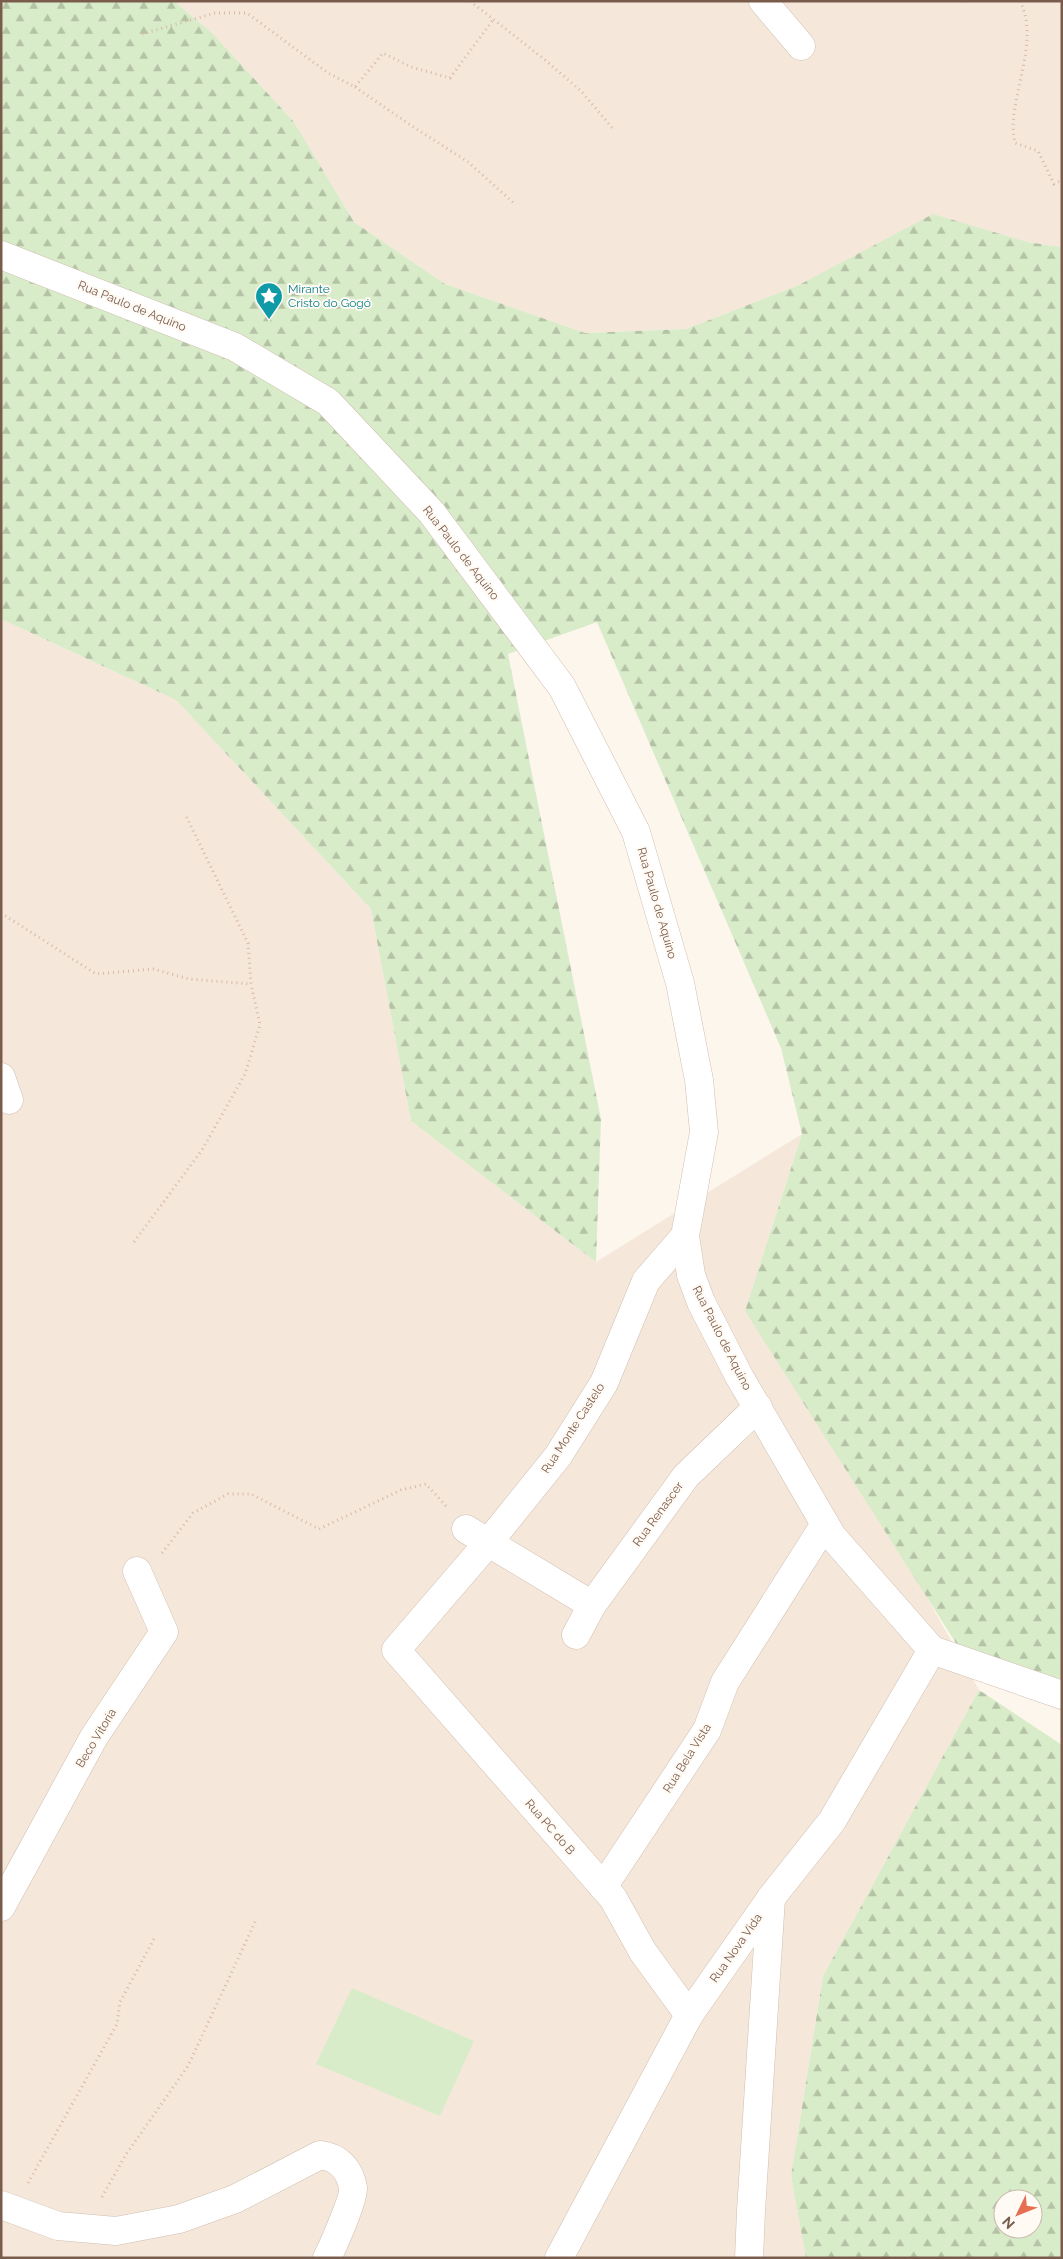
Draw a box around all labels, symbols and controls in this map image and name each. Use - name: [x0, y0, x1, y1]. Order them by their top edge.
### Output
- street label: Rua Paulo de Aquino: [76, 278, 188, 334]
- place icon: Mirante Cristo do Gogó: [254, 281, 284, 320]
- place label: Mirante Cristo do Gogó: [288, 282, 371, 310]
- street label: Rua Paulo de Aquino: [420, 503, 502, 603]
- street label: Rua Paulo de Aquino: [634, 846, 680, 960]
- street label: Rua Paulo de Aquino: [690, 1283, 754, 1393]
- street label: Rua Monte Castelo: [539, 1380, 607, 1476]
- street label: Rua Renascer: [630, 1478, 687, 1549]
- street label: Beco Vitoria: [73, 1706, 119, 1770]
- street label: Rua Bela Vista: [660, 1721, 714, 1795]
- street label: Rua PC do B: [522, 1796, 578, 1858]
- street label: Rua Nova Vida: [707, 1911, 765, 1985]
- north arrow: [993, 2189, 1043, 2239]
- text: N: [999, 2214, 1018, 2232]

